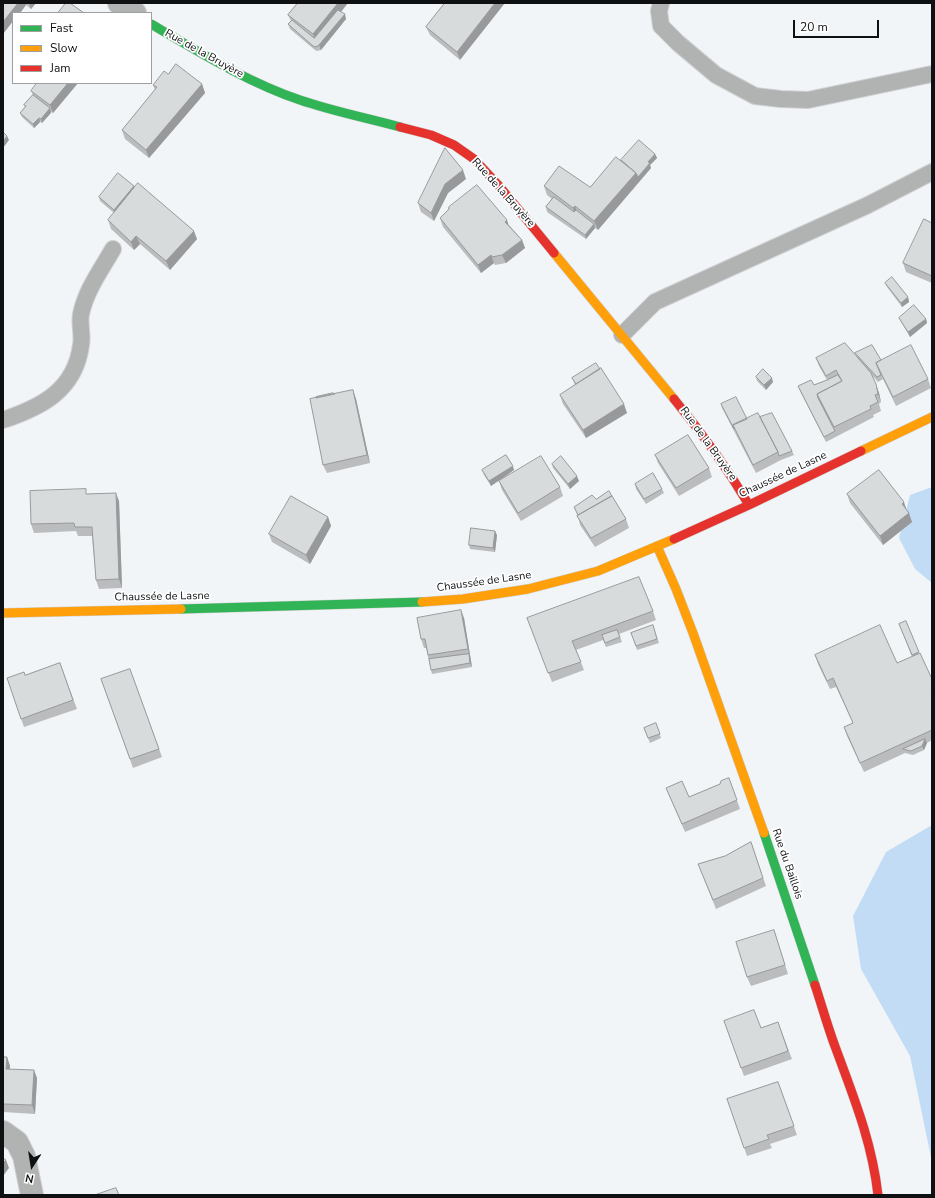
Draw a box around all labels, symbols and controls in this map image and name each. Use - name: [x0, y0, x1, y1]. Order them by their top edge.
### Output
- legend: [12, 12, 152, 84]
- scale bar: [795, 12, 881, 38]
- text: 20 m: [800, 19, 828, 35]
- text: Fast: [50, 20, 73, 36]
- street label: Rue de la Bruyère: [162, 27, 246, 81]
- text: Slow: [50, 40, 78, 56]
- text: Jam: [50, 60, 71, 76]
- street label: Rue de la Bruyère: [469, 156, 537, 230]
- street label: Rue de la Bruyère: [677, 405, 739, 483]
- street label: Chaussée de Lasne: [737, 449, 829, 501]
- street label: Chaussée de Lasne: [436, 569, 532, 595]
- street label: Chaussée de Lasne: [114, 590, 210, 604]
- street label: Rue du Baillois: [769, 827, 805, 901]
- north arrow: [12, 1146, 52, 1186]
- text: N: [24, 1170, 35, 1186]

